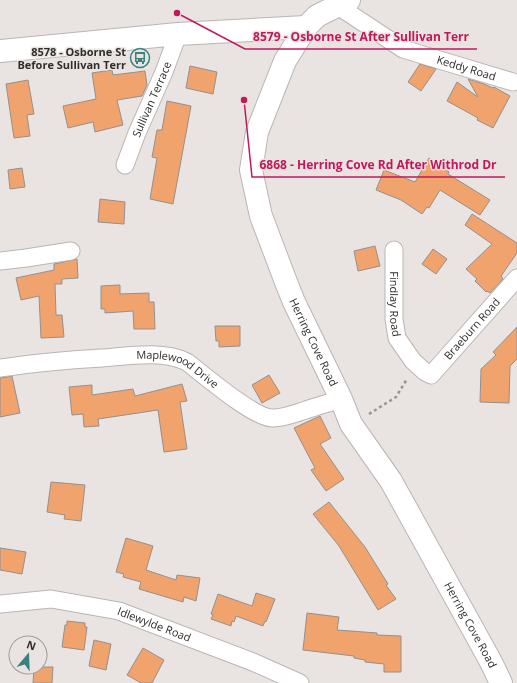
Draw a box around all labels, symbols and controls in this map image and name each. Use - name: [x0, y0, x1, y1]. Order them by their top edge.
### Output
- callout: 8579 - Osborne St After Sullivan Terr: [245, 25, 477, 49]
- text: 8579 - Osborne St After Sullivan Terr: [253, 28, 469, 45]
- place label: 8578 - Osborne St Before Sullivan Terr: [17, 44, 126, 72]
- bus stop icon: 8578 - Osborne St Before Sullivan Terr: [129, 47, 151, 69]
- street label: Keddy Road: [435, 52, 498, 83]
- street label: Sullivan Terrace: [128, 59, 174, 139]
- callout: 6868 - Herring Cove Rd After Withrod Dr: [252, 153, 505, 177]
- text: 6868 - Herring Cove Rd After Withrod Dr: [260, 156, 497, 173]
- street label: Findlay Road: [387, 271, 405, 338]
- street label: Braeburn Road: [440, 294, 503, 363]
- street label: Herring Cove Road: [286, 296, 342, 389]
- street label: Maplewood Drive: [136, 347, 222, 391]
- street label: Herring Cove Road: [441, 579, 501, 670]
- street label: Idlewylde Road: [115, 603, 193, 645]
- north arrow: [8, 635, 48, 675]
- text: N: [25, 637, 38, 654]

